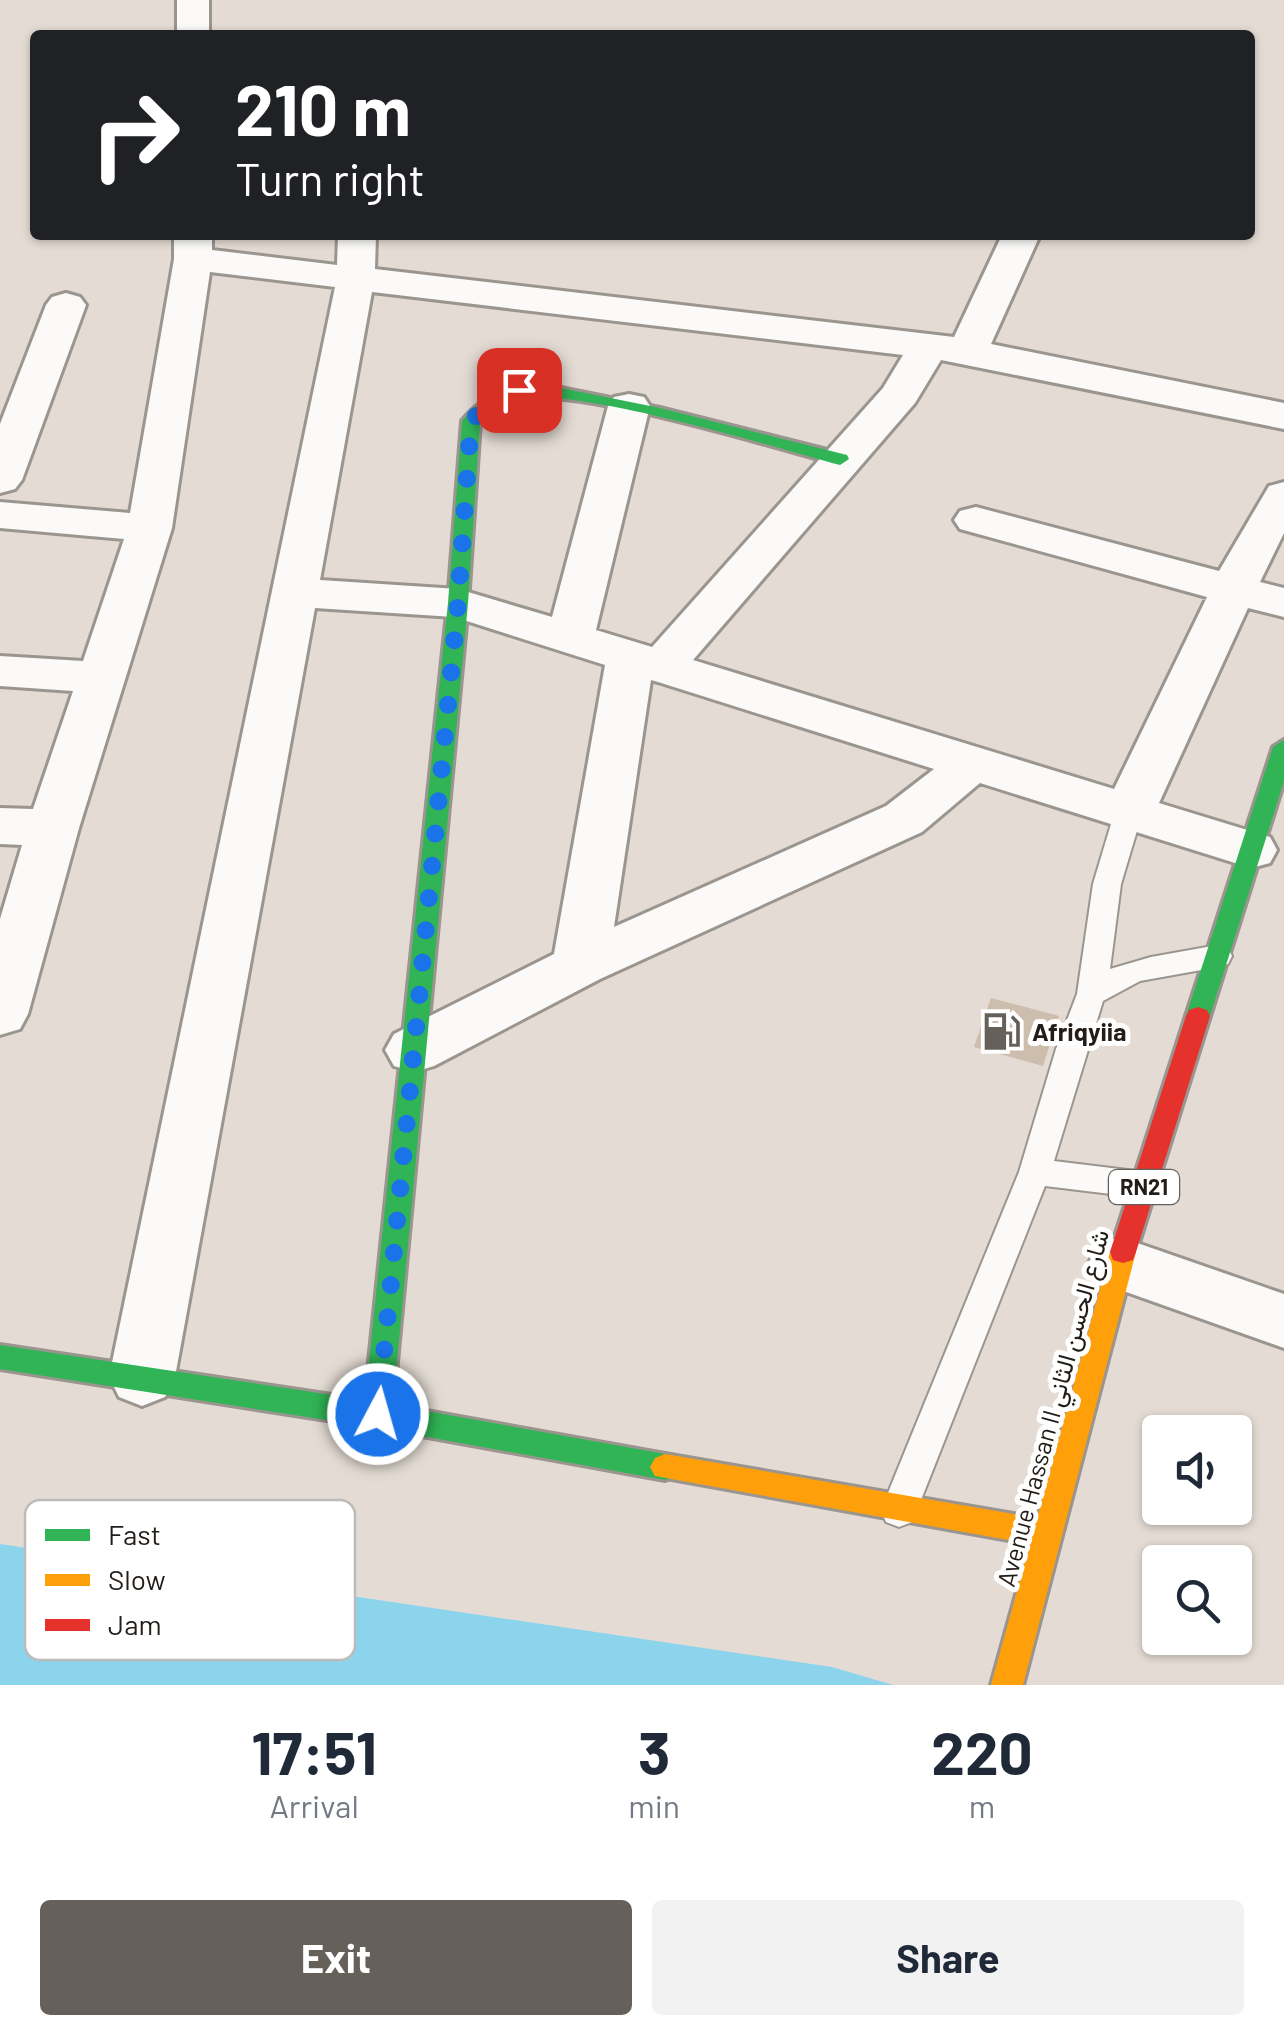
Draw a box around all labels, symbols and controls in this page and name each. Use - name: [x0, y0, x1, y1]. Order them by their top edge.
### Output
- text: 210 m: [235, 66, 411, 150]
- icon: right: [70, 70, 200, 200]
- text: Turn right: [235, 151, 425, 205]
- pin: [477, 348, 562, 433]
- icon: arrive: [492, 363, 547, 418]
- fuel station icon: Afriqyiia: [981, 1011, 1023, 1053]
- place label: Afriqyiia: [1032, 1016, 1126, 1046]
- road number: RN21: [1109, 1170, 1179, 1204]
- street label: Avenue Hassan II شارع الحسن الثاني: [990, 1226, 1121, 1591]
- position arrow: [326, 1362, 430, 1466]
- map controls: [1142, 1415, 1252, 1655]
- button: sound: [1142, 1415, 1252, 1525]
- legend: [25, 1500, 355, 1660]
- text: Fast: [108, 1517, 161, 1551]
- button: search: [1142, 1545, 1252, 1655]
- text: Slow: [108, 1562, 166, 1596]
- text: Jam: [108, 1607, 162, 1641]
- text: 17:51: [251, 1715, 377, 1787]
- text: 3: [638, 1715, 670, 1787]
- text: 220: [931, 1715, 1033, 1787]
- text: Arrival: [269, 1786, 359, 1824]
- text: min: [628, 1786, 680, 1824]
- text: m: [969, 1786, 995, 1824]
- button: Exit: [40, 1900, 632, 2015]
- button: Share: [652, 1900, 1244, 2015]

